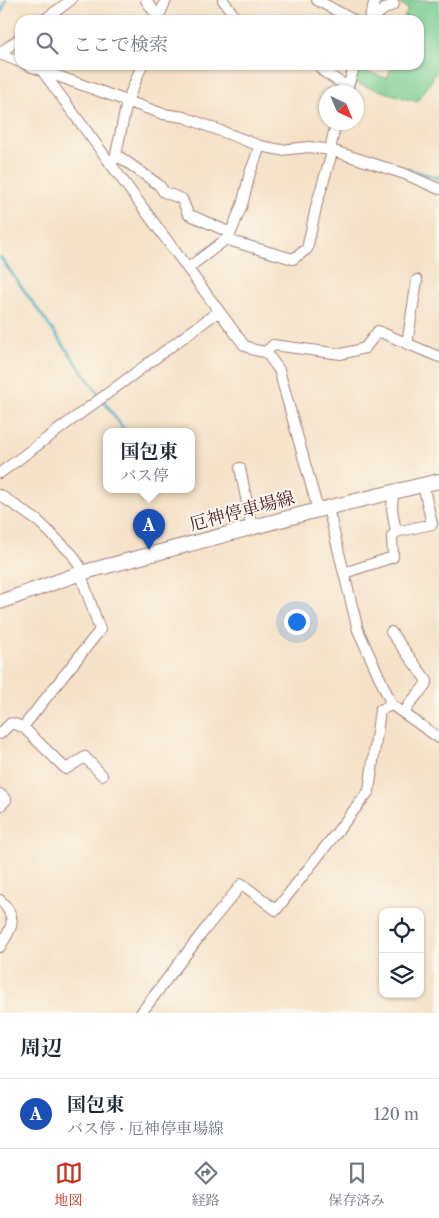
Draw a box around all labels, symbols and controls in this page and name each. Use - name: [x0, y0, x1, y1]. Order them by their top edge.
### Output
- search box: [15, 15, 424, 70]
- icon: search: [33, 29, 61, 57]
- text: ここで検索: [73, 33, 168, 56]
- north arrow: [319, 85, 364, 130]
- popup: [103, 428, 195, 493]
- text: 国包東: [120, 440, 178, 463]
- text: バス停: [120, 465, 169, 485]
- street label: 厄神停車場線: [187, 486, 297, 536]
- pin: A: [133, 509, 165, 550]
- your location: [284, 609, 310, 635]
- map controls: [379, 908, 424, 998]
- button: locate: [379, 908, 424, 953]
- button: layers: [379, 953, 424, 998]
- text: 周辺: [20, 1035, 62, 1060]
- text: 国包東: [67, 1093, 124, 1116]
- text: A: [30, 1104, 42, 1124]
- text: 120 m: [374, 1104, 419, 1124]
- text: バス停 · 厄神停車場線: [67, 1118, 224, 1138]
- tab: 地図: [55, 1159, 83, 1209]
- tab: 経路: [192, 1159, 220, 1209]
- tab: 保存済み: [329, 1159, 385, 1209]

